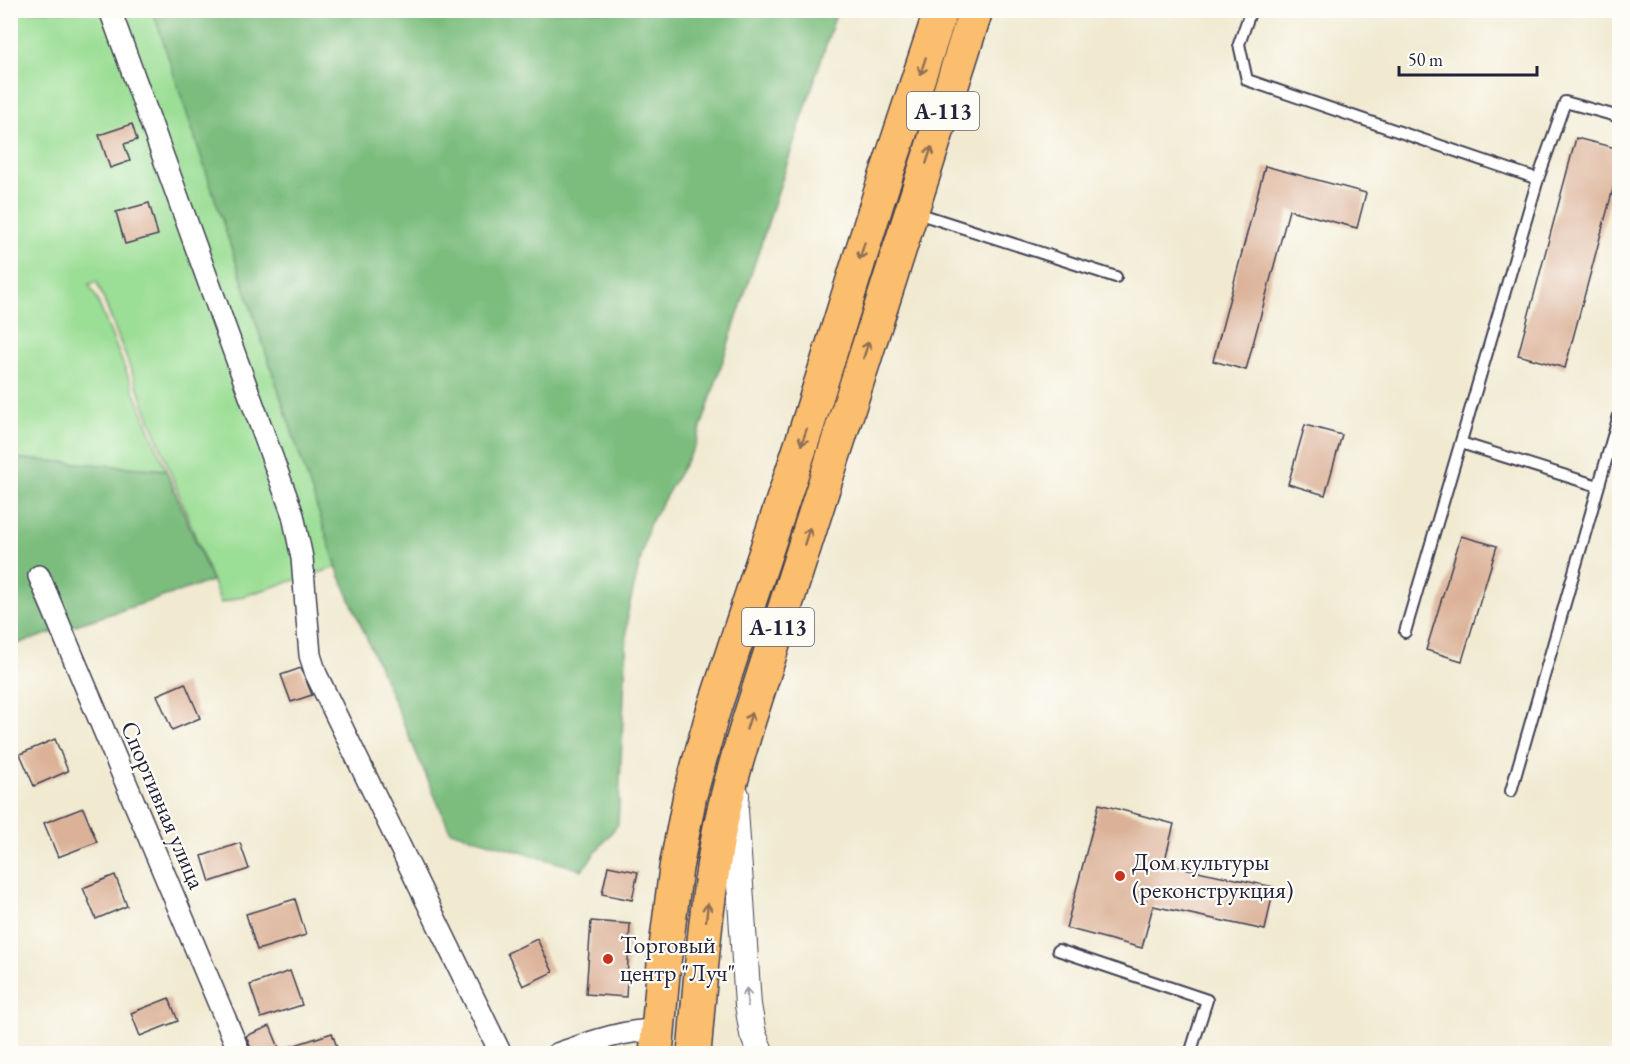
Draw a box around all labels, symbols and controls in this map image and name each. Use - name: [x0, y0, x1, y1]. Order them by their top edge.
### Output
- scale bar: [1399, 39, 1537, 77]
- text: 50 m: [1408, 48, 1443, 71]
- one-way arrow: [916, 56, 927, 75]
- road number: А-113: [907, 92, 979, 130]
- one-way arrow: [924, 146, 935, 165]
- one-way arrow: [856, 241, 867, 260]
- one-way arrow: [862, 341, 873, 360]
- one-way arrow: [797, 428, 808, 446]
- one-way arrow: [803, 527, 814, 546]
- road number: А-113: [742, 608, 814, 646]
- one-way arrow: [744, 712, 755, 731]
- street label: Спортивная улица: [114, 716, 213, 894]
- place label: Дом культуры (реконструкция): [1132, 846, 1294, 905]
- marker: Дом культуры (реконструкция): [1113, 869, 1127, 883]
- one-way arrow: [702, 902, 713, 922]
- place label: Торговый центр "Луч": [620, 929, 735, 988]
- marker: Торговый центр "Луч": [601, 952, 615, 966]
- one-way arrow: [742, 988, 753, 1008]

